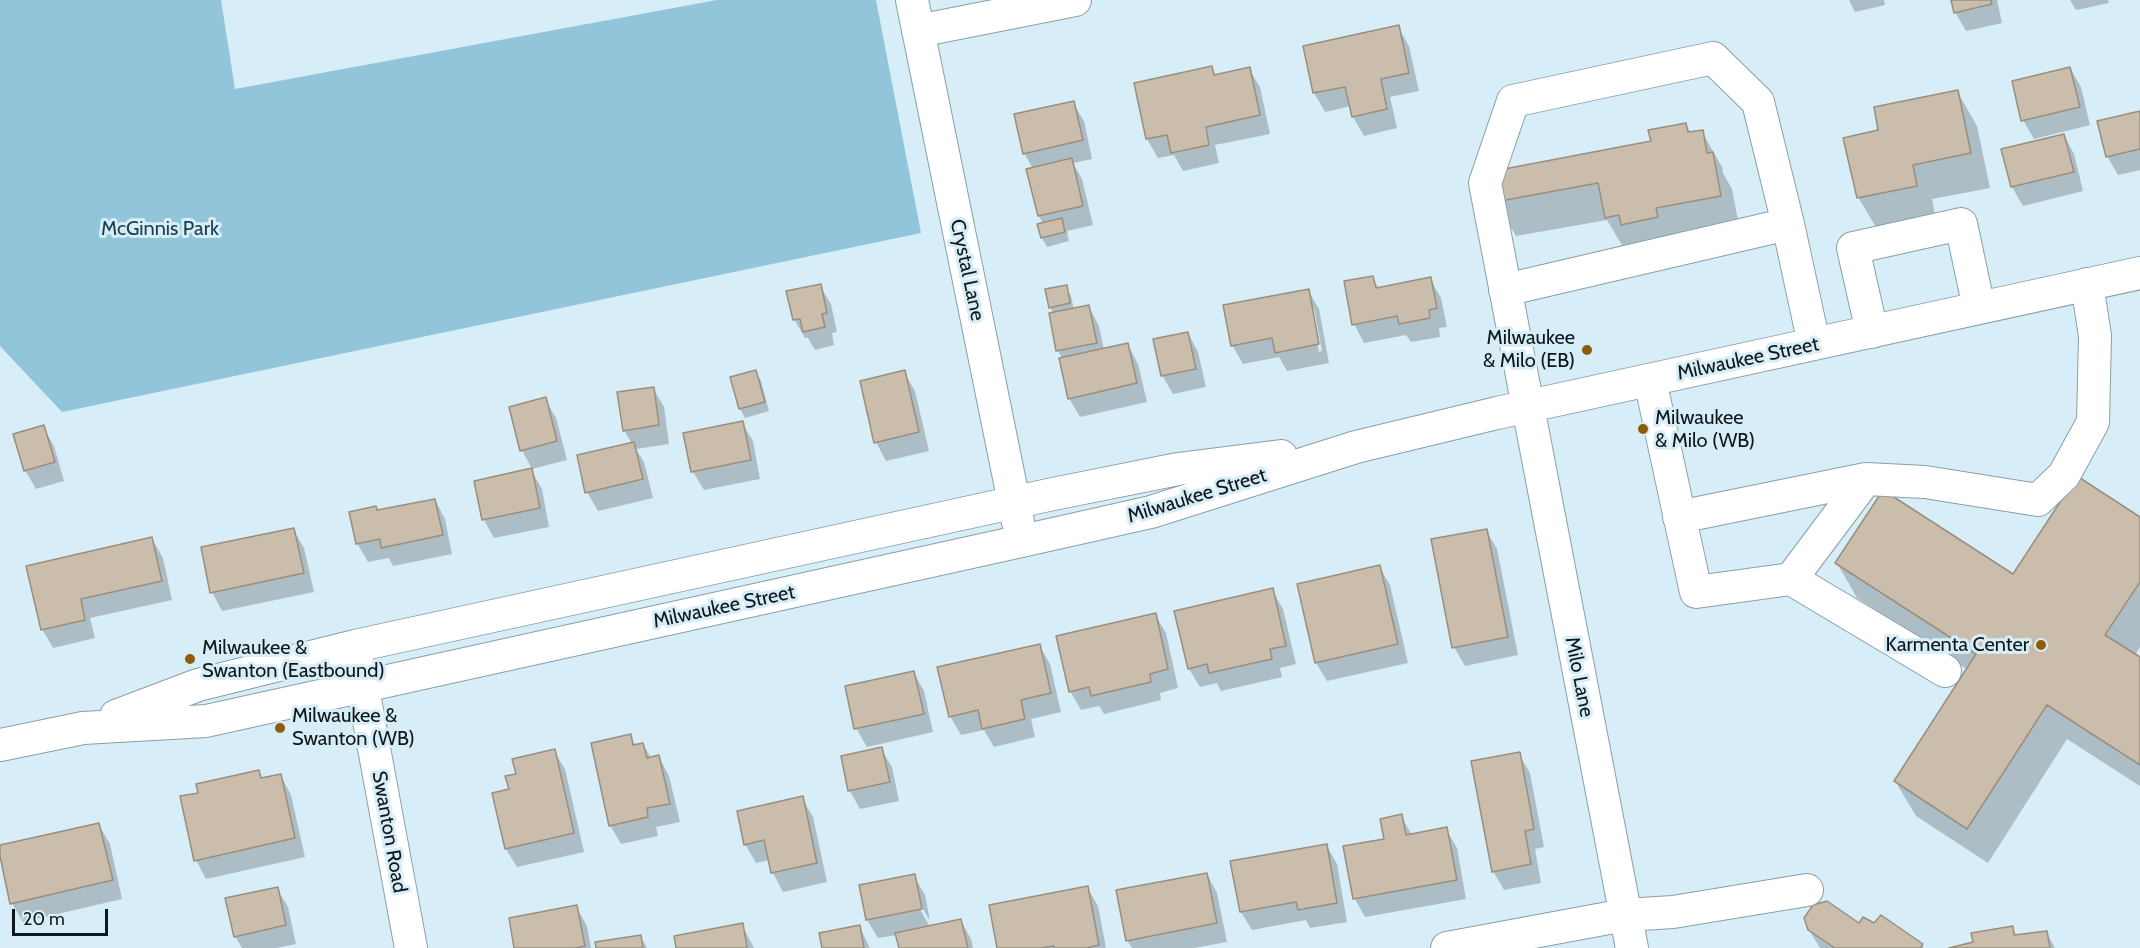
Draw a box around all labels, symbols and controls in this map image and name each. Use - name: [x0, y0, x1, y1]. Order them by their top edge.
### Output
- park label: McGinnis Park: [101, 217, 219, 241]
- street label: Crystal Lane: [945, 217, 989, 323]
- place label: Milwaukee & Milo (EB): [1483, 326, 1575, 373]
- street label: Milwaukee Street: [1675, 332, 1821, 386]
- marker: Milwaukee & Milo (EB): [1580, 343, 1594, 357]
- place label: Milwaukee & Milo (WB): [1655, 406, 1755, 453]
- marker: Milwaukee & Milo (WB): [1636, 422, 1650, 436]
- street label: Milwaukee Street: [1124, 463, 1270, 529]
- street label: Milwaukee Street: [651, 580, 797, 634]
- place label: Karmenta Center: [1886, 633, 2029, 657]
- street label: Milo Lane: [1559, 635, 1599, 719]
- place label: Milwaukee & Swanton (Eastbound): [202, 636, 385, 683]
- marker: Karmenta Center: [2034, 638, 2048, 652]
- marker: Milwaukee & Swanton (Eastbound): [183, 652, 197, 666]
- place label: Milwaukee & Swanton (WB): [292, 704, 415, 751]
- marker: Milwaukee & Swanton (WB): [273, 721, 287, 735]
- street label: Swanton Road: [366, 769, 412, 895]
- scale bar: [15, 897, 111, 935]
- text: 20 m: [23, 908, 65, 930]

